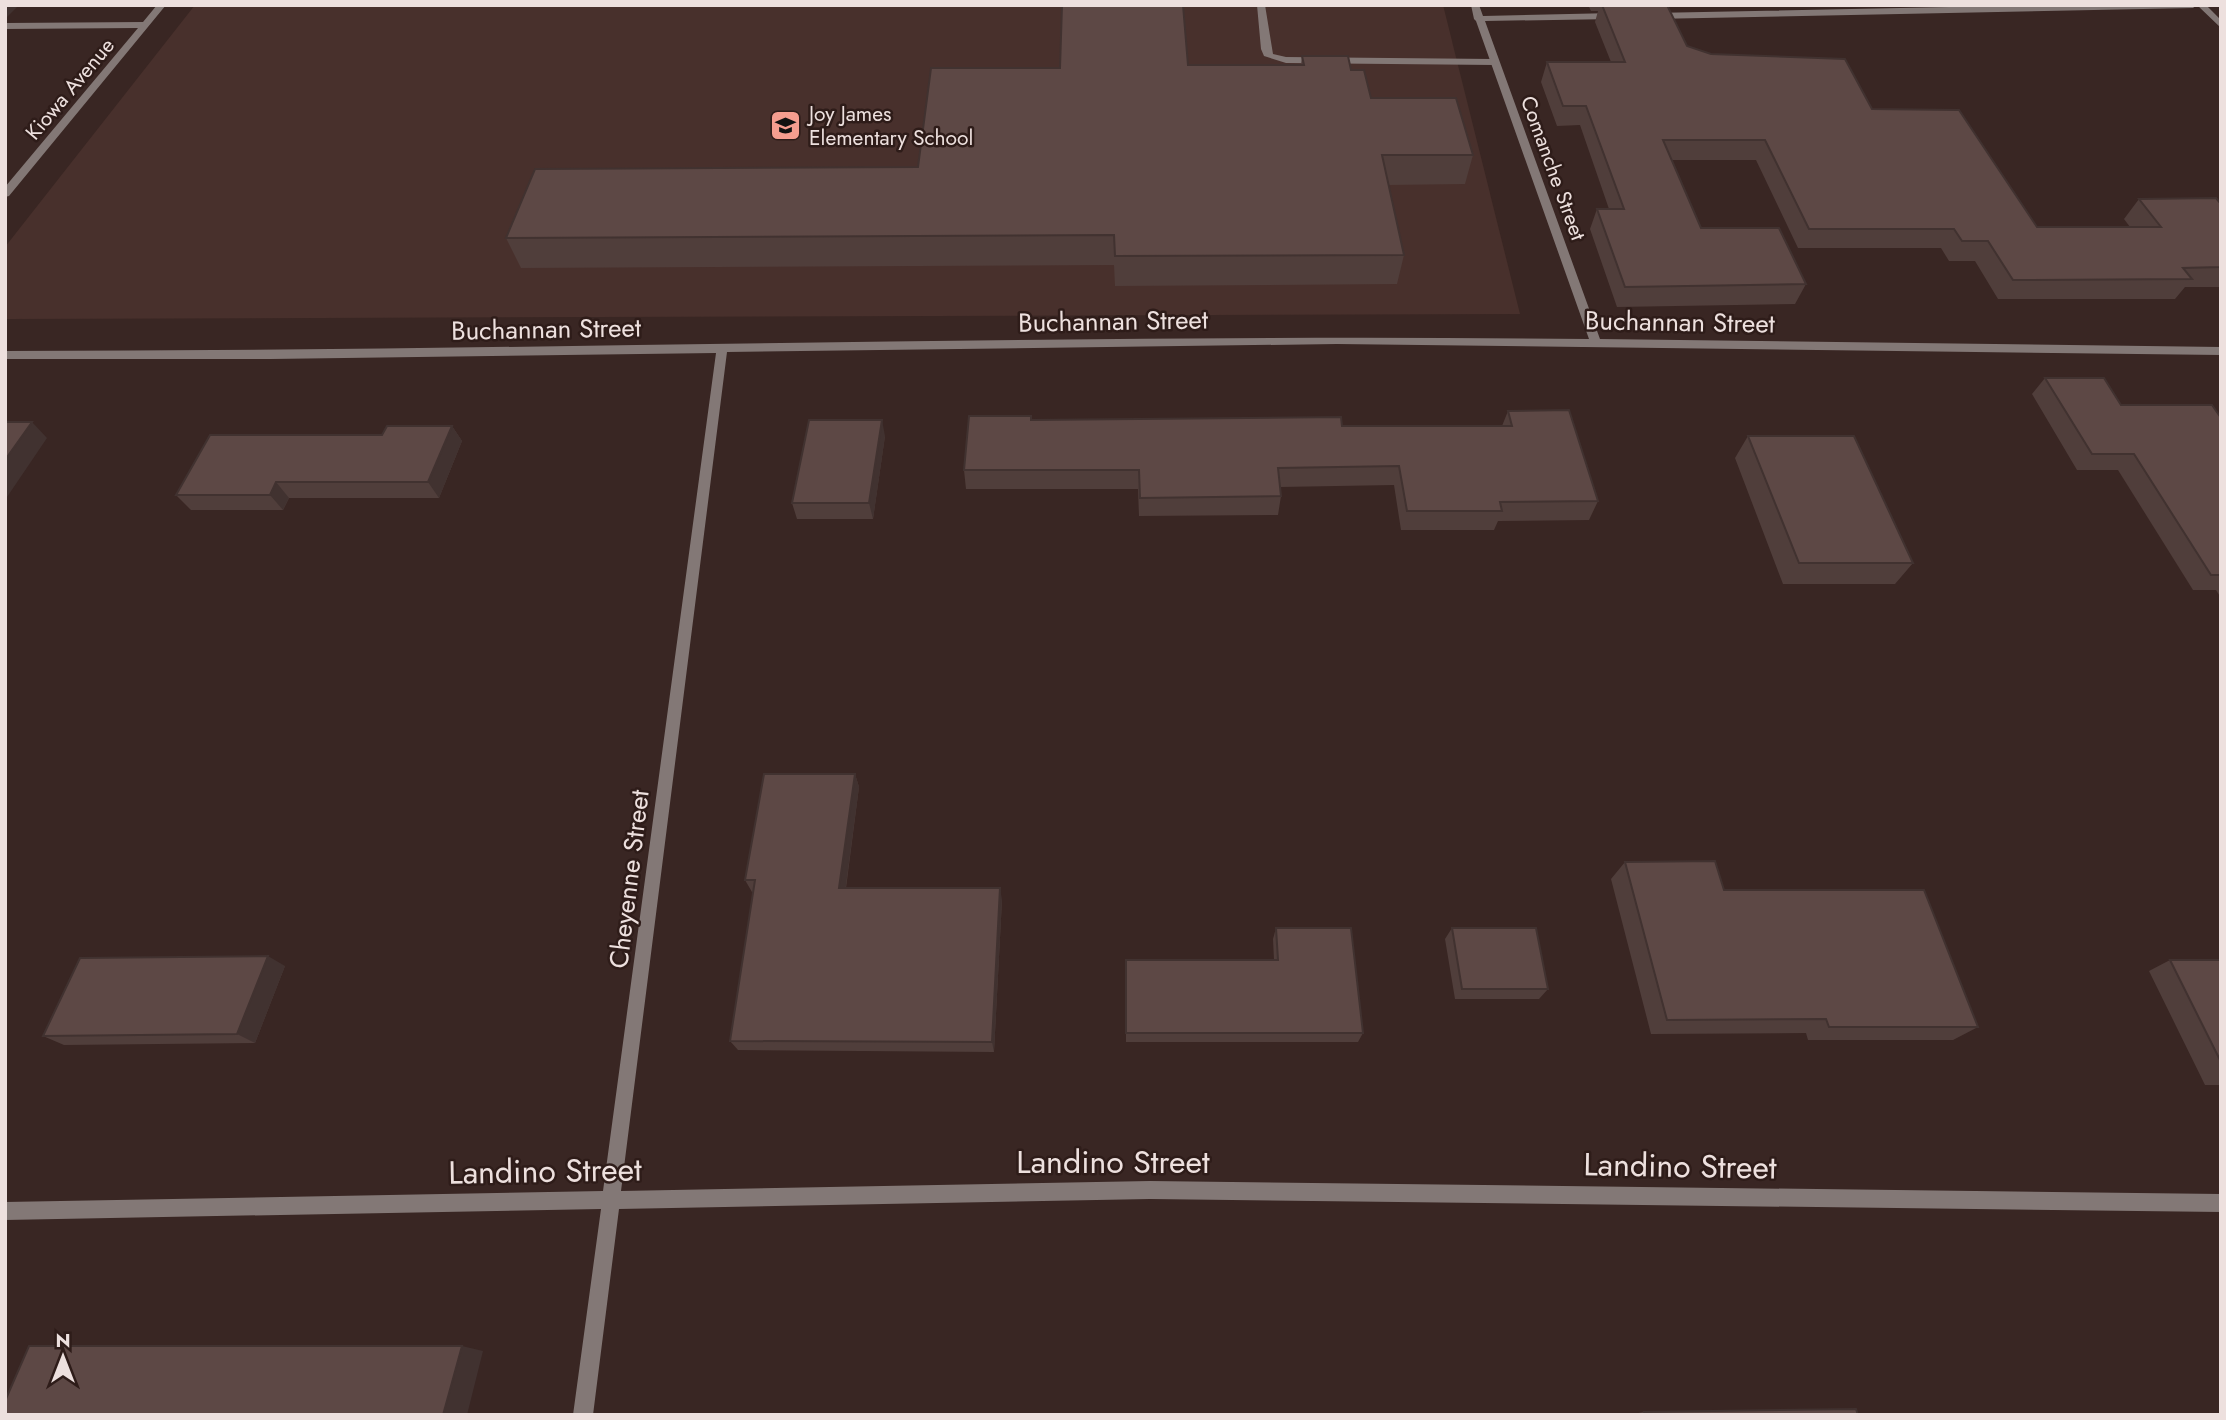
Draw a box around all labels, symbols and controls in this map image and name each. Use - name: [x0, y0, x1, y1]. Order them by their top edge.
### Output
- street label: Kiowa Avenue: [18, 32, 122, 146]
- street label: Comanche Street: [1513, 92, 1593, 244]
- place label: Joy James Elementary School: [806, 99, 973, 153]
- school or university icon: Joy James Elementary School: [769, 109, 803, 143]
- street label: Buchannan Street: [1018, 300, 1209, 342]
- street label: Buchannan Street: [1585, 301, 1776, 343]
- street label: Buchannan Street: [451, 308, 642, 350]
- street label: Cheyenne Street: [599, 787, 659, 970]
- street label: Landino Street: [1016, 1139, 1210, 1185]
- street label: Landino Street: [1583, 1141, 1777, 1191]
- street label: Landino Street: [448, 1146, 642, 1196]
- north arrow: [28, 1322, 98, 1392]
- text: N: [55, 1327, 71, 1354]

